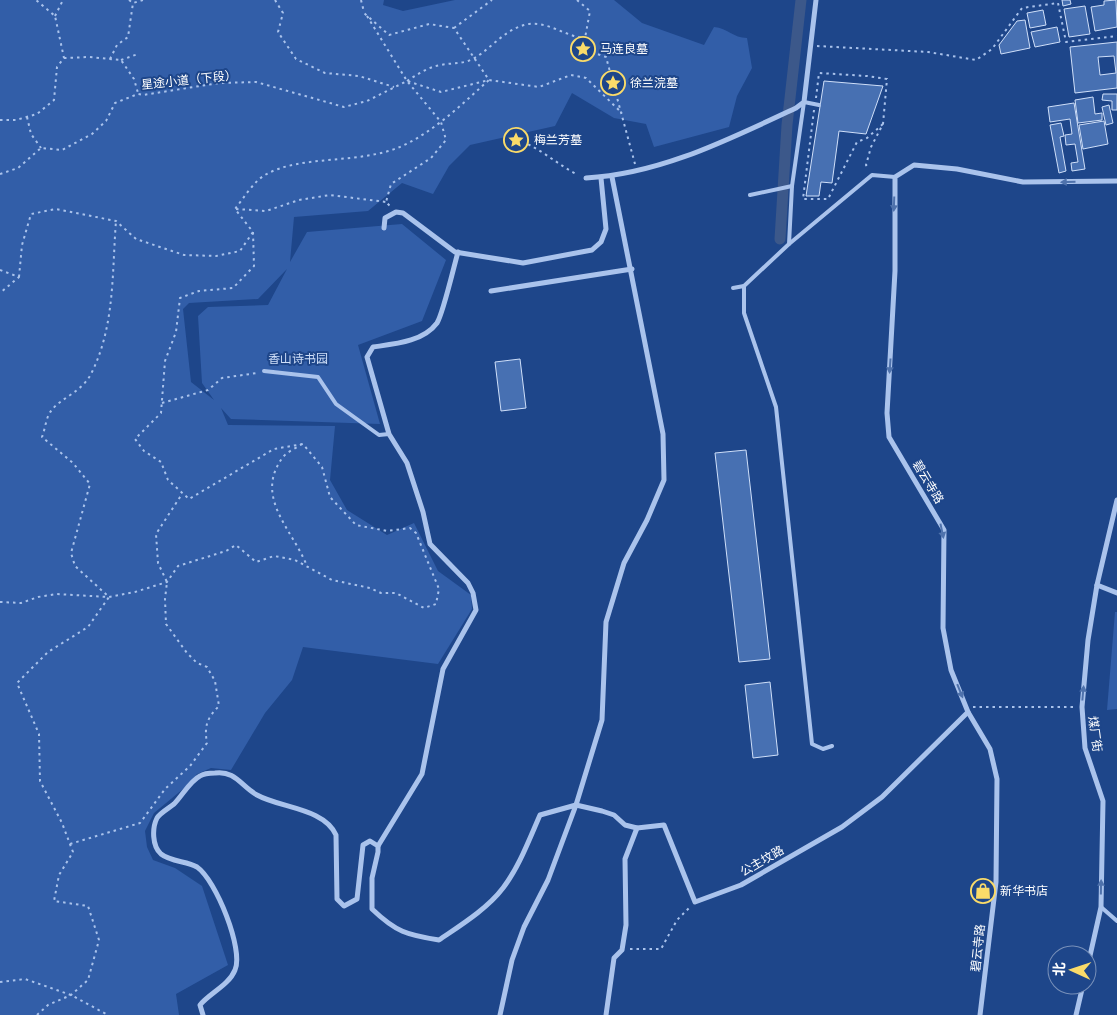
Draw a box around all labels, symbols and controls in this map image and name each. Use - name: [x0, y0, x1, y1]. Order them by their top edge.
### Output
- place icon: 马连良墓: [570, 36, 596, 62]
- place label: 马连良墓: [600, 41, 648, 56]
- street label: 星途小道（下段）: [140, 67, 237, 92]
- place icon: 徐兰浣墓: [600, 70, 626, 96]
- place label: 徐兰浣墓: [630, 75, 678, 90]
- place icon: 梅兰芳墓: [503, 127, 529, 153]
- place label: 梅兰芳墓: [534, 132, 582, 147]
- one-way arrow: [1060, 178, 1076, 186]
- one-way arrow: [890, 196, 898, 212]
- park label: 香山诗书园: [268, 351, 328, 366]
- one-way arrow: [886, 358, 894, 374]
- street label: 碧云寺路: [910, 457, 947, 506]
- one-way arrow: [938, 523, 946, 539]
- one-way arrow: [956, 683, 964, 698]
- one-way arrow: [1080, 684, 1088, 700]
- street label: 煤厂街: [1086, 715, 1105, 753]
- street label: 公主坟路: [737, 842, 786, 879]
- shop icon: 新华书店: [970, 878, 996, 904]
- one-way arrow: [1098, 879, 1106, 895]
- place label: 新华书店: [1000, 883, 1048, 898]
- street label: 碧云寺路: [968, 923, 987, 973]
- north arrow: [1047, 945, 1097, 995]
- text: 北: [1050, 962, 1067, 977]

